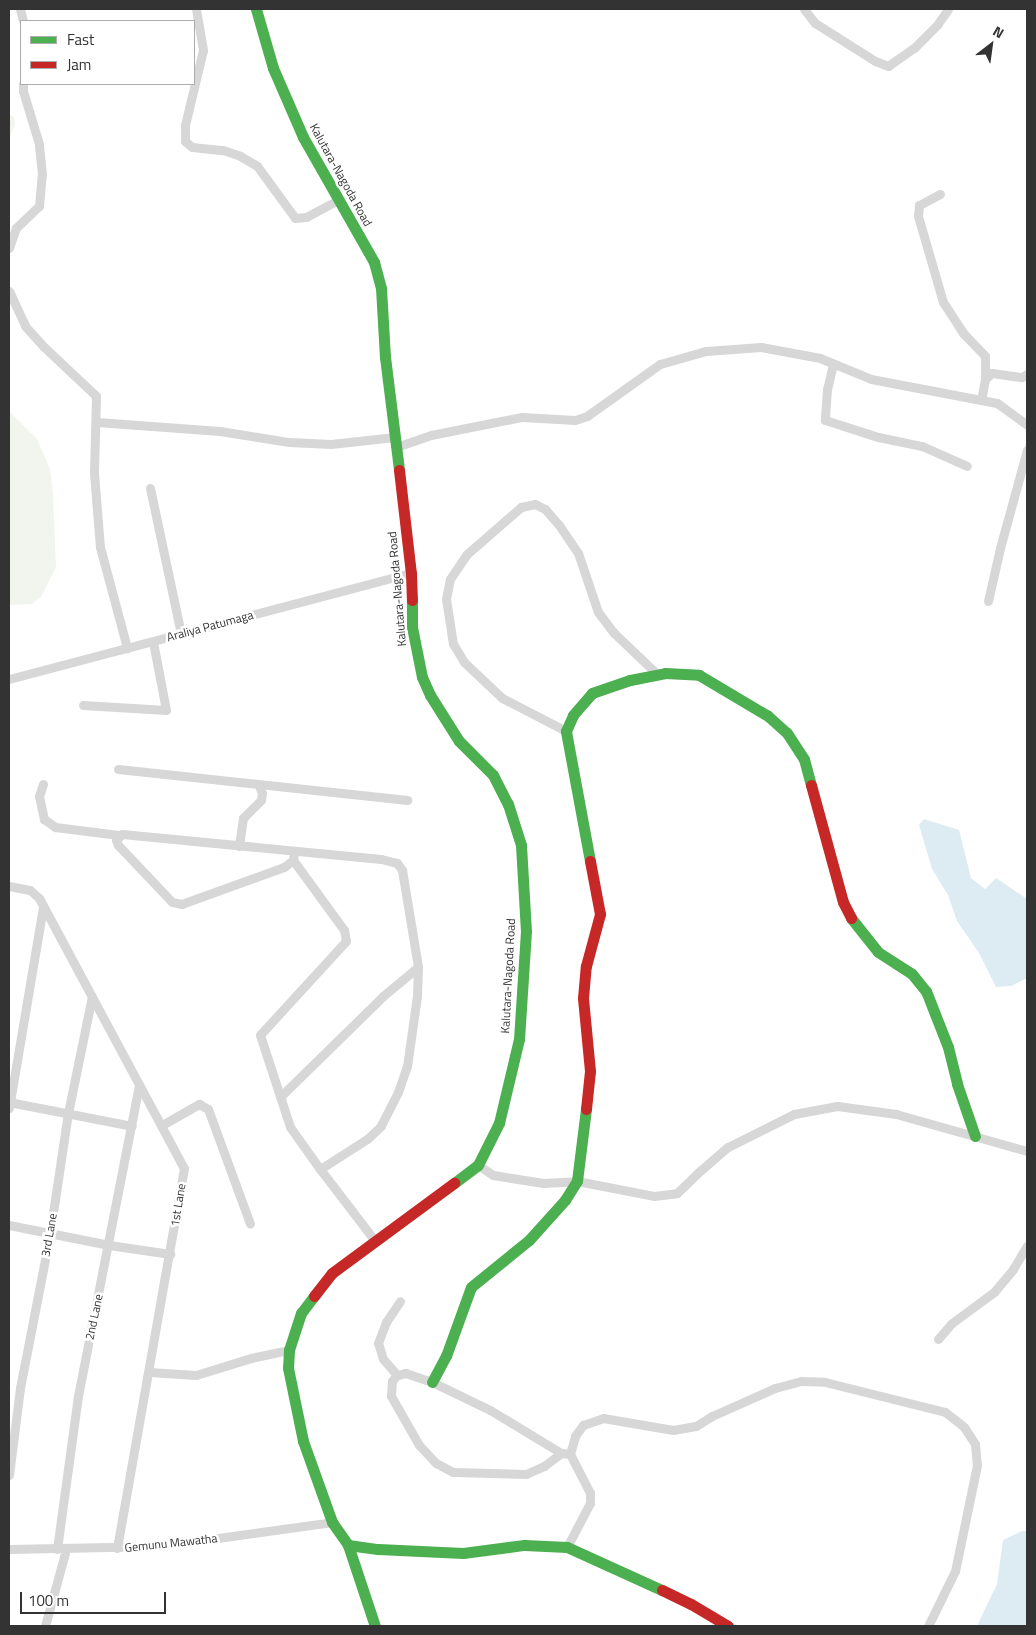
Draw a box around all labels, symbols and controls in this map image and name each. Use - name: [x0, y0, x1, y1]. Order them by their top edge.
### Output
- legend: [20, 20, 195, 85]
- north arrow: [966, 20, 1016, 70]
- text: N: [989, 20, 1008, 43]
- text: Fast: [67, 28, 94, 51]
- text: Jam: [67, 53, 91, 76]
- street label: Kalutara-Nagoda Road: [307, 121, 375, 229]
- street label: Kalutara-Nagoda Road: [385, 531, 409, 647]
- street label: Araliya Patumaga: [165, 608, 255, 644]
- street label: Kalutara-Nagoda Road: [498, 918, 518, 1034]
- street label: 1st Lane: [167, 1182, 189, 1228]
- street label: 3rd Lane: [38, 1212, 60, 1258]
- street label: 2nd Lane: [82, 1293, 106, 1341]
- street label: Gemunu Mawatha: [124, 1531, 218, 1555]
- scale bar: [22, 1582, 169, 1614]
- text: 100 m: [28, 1589, 69, 1612]

